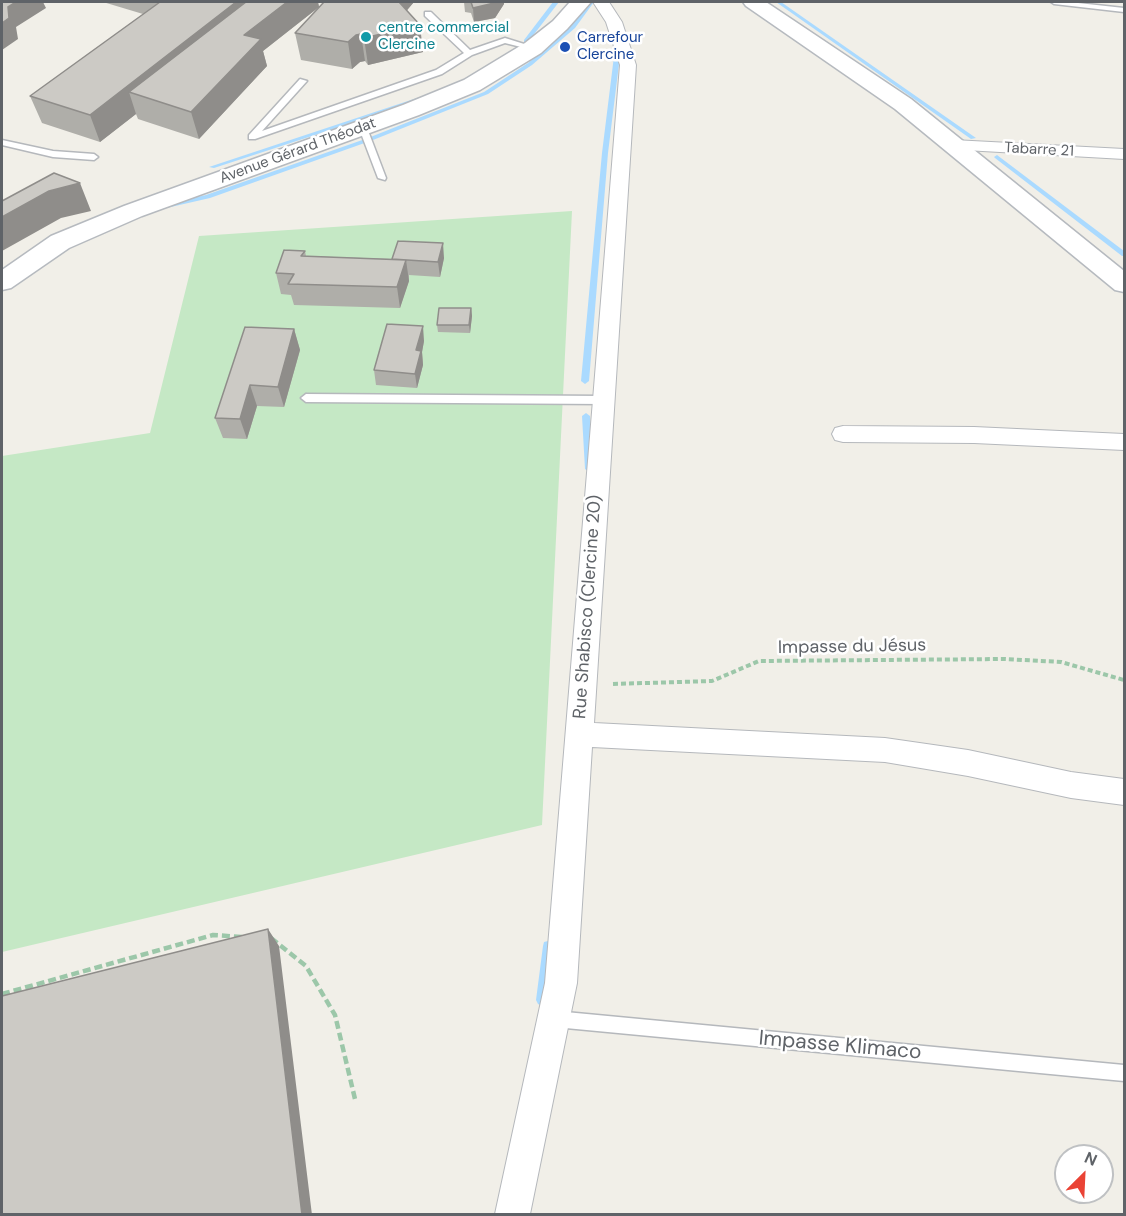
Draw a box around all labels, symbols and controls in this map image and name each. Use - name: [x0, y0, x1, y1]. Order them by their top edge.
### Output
- place label: centre commercial Clercine: [378, 19, 509, 54]
- place label: Carrefour Clercine: [577, 29, 643, 64]
- marker: centre commercial Clercine: [359, 30, 373, 44]
- marker: Carrefour Clercine: [558, 40, 572, 54]
- street label: Avenue Gérard Théodat: [217, 114, 379, 188]
- street label: Tabarre 21: [1004, 139, 1074, 161]
- street label: Rue Shabisco (Clercine 20): [569, 494, 607, 720]
- street label: Impasse du Jésus: [778, 635, 926, 659]
- street label: Impasse Klimaco: [758, 1026, 922, 1066]
- north arrow: [1054, 1144, 1114, 1204]
- text: N: [1081, 1147, 1100, 1171]

